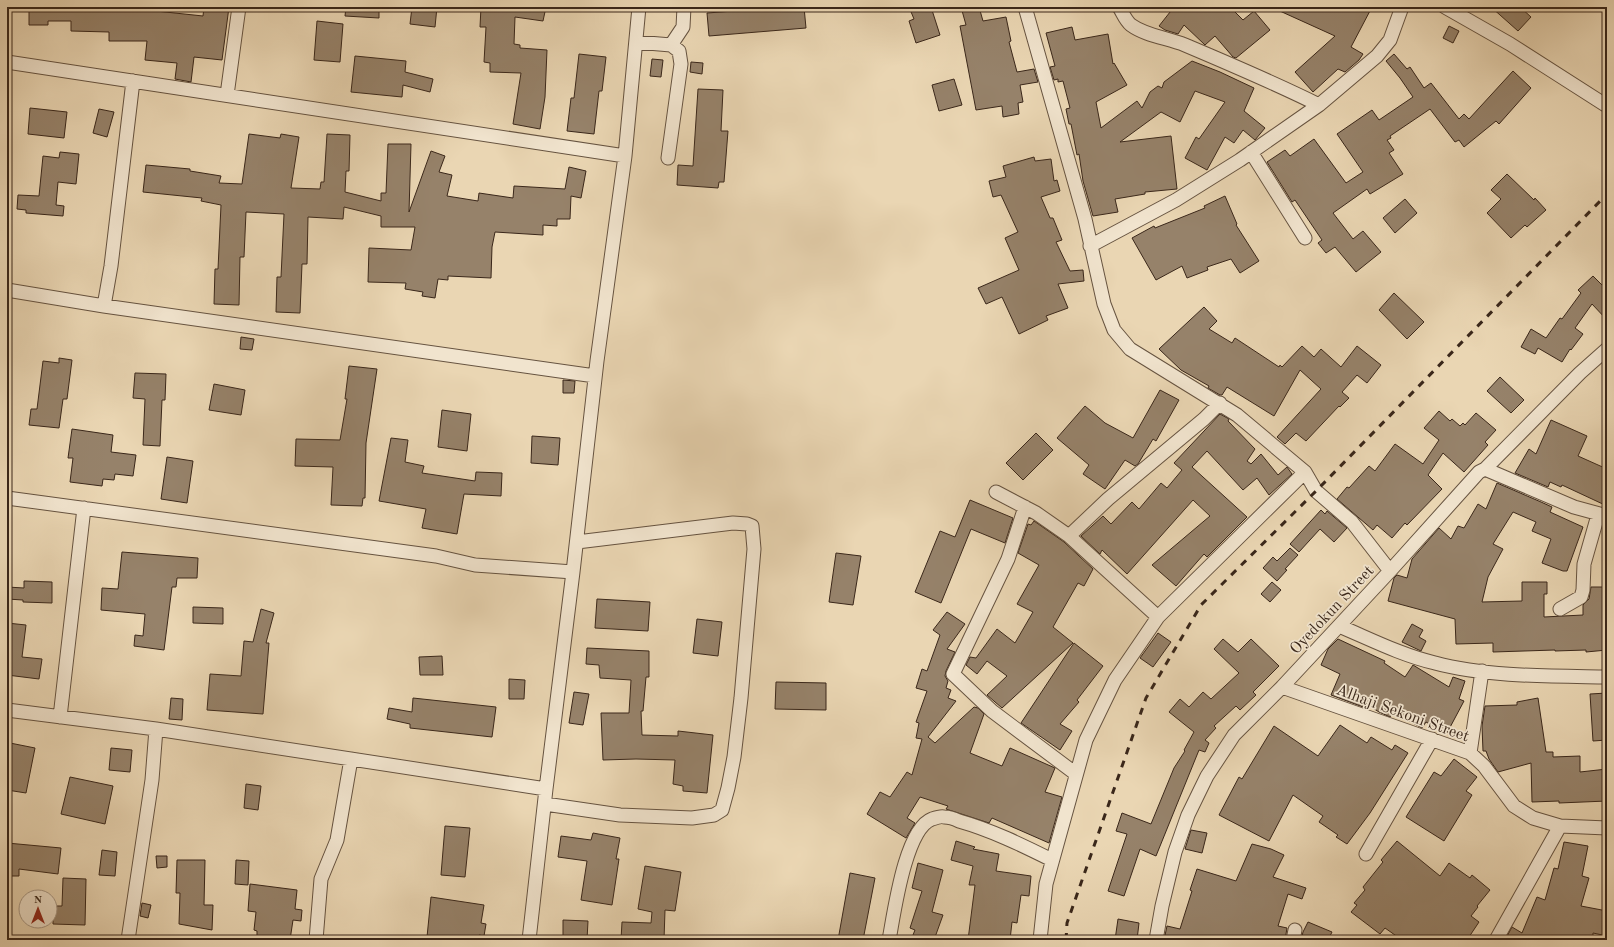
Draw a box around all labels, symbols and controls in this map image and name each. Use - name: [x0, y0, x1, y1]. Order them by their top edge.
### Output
- street label: Oyedokun Street: [1287, 563, 1378, 658]
- street label: Alhaji Sekoni Street: [1334, 682, 1471, 746]
- north arrow: [18, 889, 58, 929]
- text: N: [34, 895, 43, 906]

